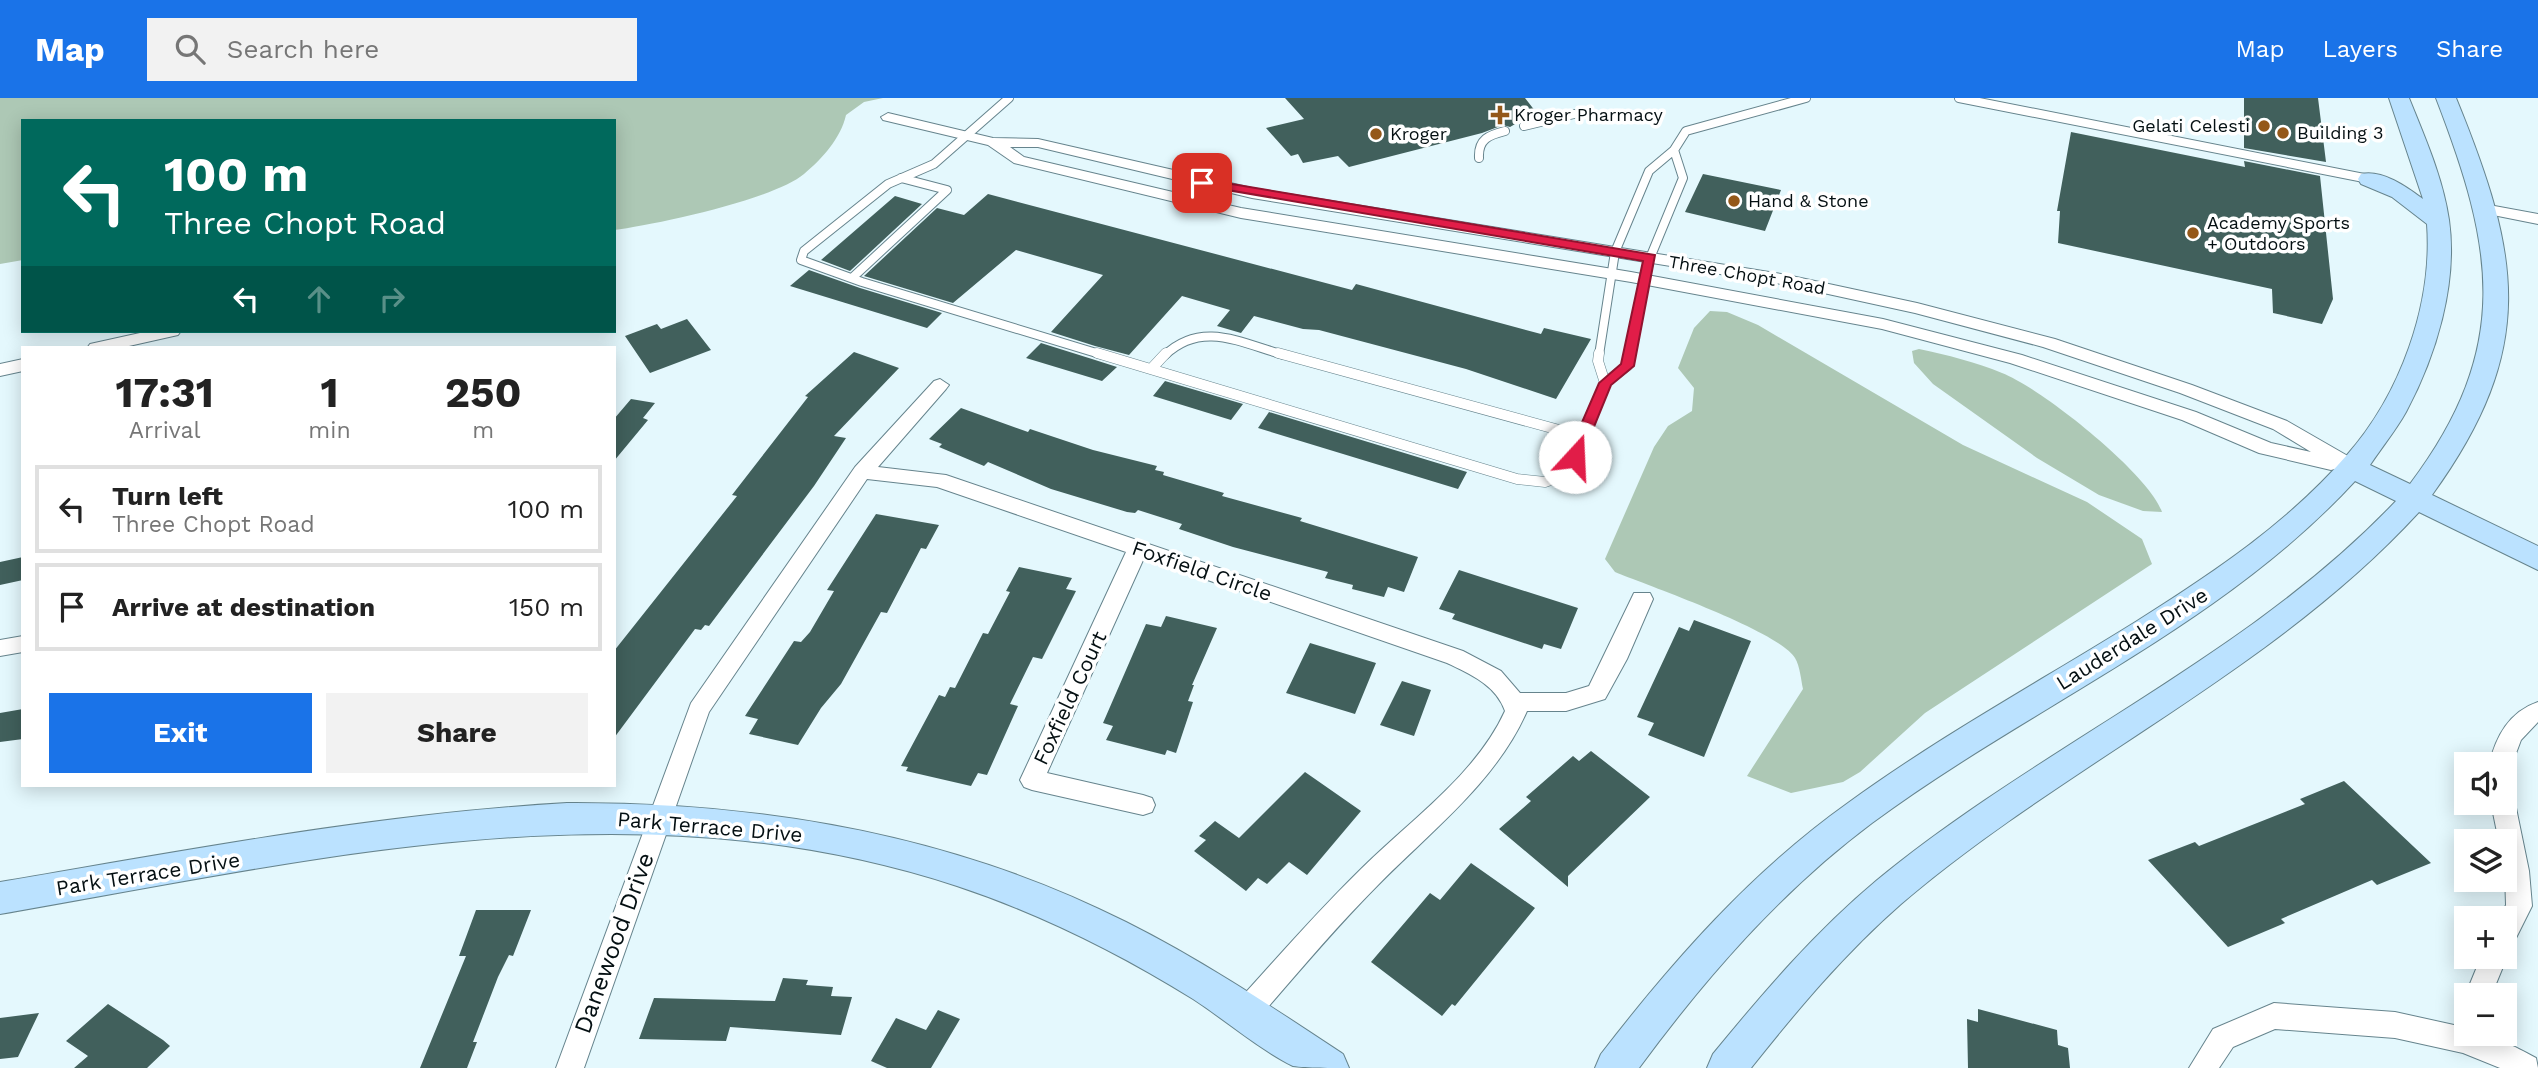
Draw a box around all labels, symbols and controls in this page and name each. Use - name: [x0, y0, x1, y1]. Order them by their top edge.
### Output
- search box: [147, 18, 637, 81]
- text: Map: [35, 30, 105, 69]
- icon: search: [171, 30, 209, 68]
- text: Search here: [227, 34, 379, 64]
- text: Map: [2236, 35, 2284, 63]
- text: Layers: [2322, 35, 2398, 63]
- text: Share: [2436, 35, 2503, 63]
- place label: Kroger Pharmacy: [1514, 104, 1663, 125]
- marker: Kroger Pharmacy: [1492, 107, 1508, 123]
- place label: Gelati Celesti: [2132, 115, 2250, 136]
- marker: Gelati Celesti: [2256, 118, 2272, 134]
- place label: Building 3: [2297, 122, 2384, 143]
- place label: Kroger: [1390, 123, 1447, 144]
- marker: Building 3: [2275, 125, 2291, 141]
- marker: Kroger: [1368, 126, 1384, 142]
- text: 100 m: [164, 145, 308, 203]
- icon: left: [49, 147, 140, 238]
- pin: [1172, 153, 1232, 213]
- icon: arrive: [1183, 164, 1221, 202]
- place label: Hand & Stone: [1748, 190, 1869, 211]
- marker: Hand & Stone: [1726, 193, 1742, 209]
- text: Three Chopt Road: [164, 204, 446, 242]
- place label: Academy Sports + Outdoors: [2207, 212, 2350, 254]
- marker: Academy Sports + Outdoors: [2185, 225, 2201, 241]
- street label: Three Chopt Road: [1667, 250, 1827, 299]
- icon: left: [227, 280, 265, 318]
- icon: ahead: [300, 280, 338, 318]
- icon: right: [373, 280, 411, 318]
- text: 17:31: [115, 368, 214, 417]
- text: 1: [320, 368, 339, 417]
- text: 250: [445, 368, 522, 417]
- text: Arrival: [129, 417, 201, 444]
- text: min: [308, 417, 351, 444]
- text: m: [472, 417, 494, 444]
- position arrow: [1538, 420, 1612, 494]
- text: Turn left: [112, 481, 223, 511]
- icon: left: [53, 490, 91, 528]
- text: 100 m: [508, 494, 584, 524]
- text: Three Chopt Road: [112, 511, 315, 538]
- street label: Foxfield Circle: [1129, 535, 1275, 606]
- street label: Lauderdale Drive: [2051, 582, 2212, 695]
- icon: arrive: [53, 588, 91, 626]
- text: Arrive at destination: [112, 592, 375, 622]
- text: 150 m: [509, 592, 584, 622]
- street label: Foxfield Court: [1028, 627, 1111, 769]
- button: Exit: [49, 693, 312, 773]
- button: Share: [326, 693, 588, 773]
- map controls: [2454, 752, 2517, 1046]
- button: sound: [2454, 752, 2517, 815]
- street label: Park Terrace Drive: [616, 806, 804, 847]
- button: layers: [2454, 829, 2517, 892]
- street label: Park Terrace Drive: [54, 847, 242, 900]
- street label: Danewood Drive: [568, 849, 660, 1037]
- button: +: [2454, 906, 2517, 969]
- button: −: [2454, 983, 2517, 1046]

